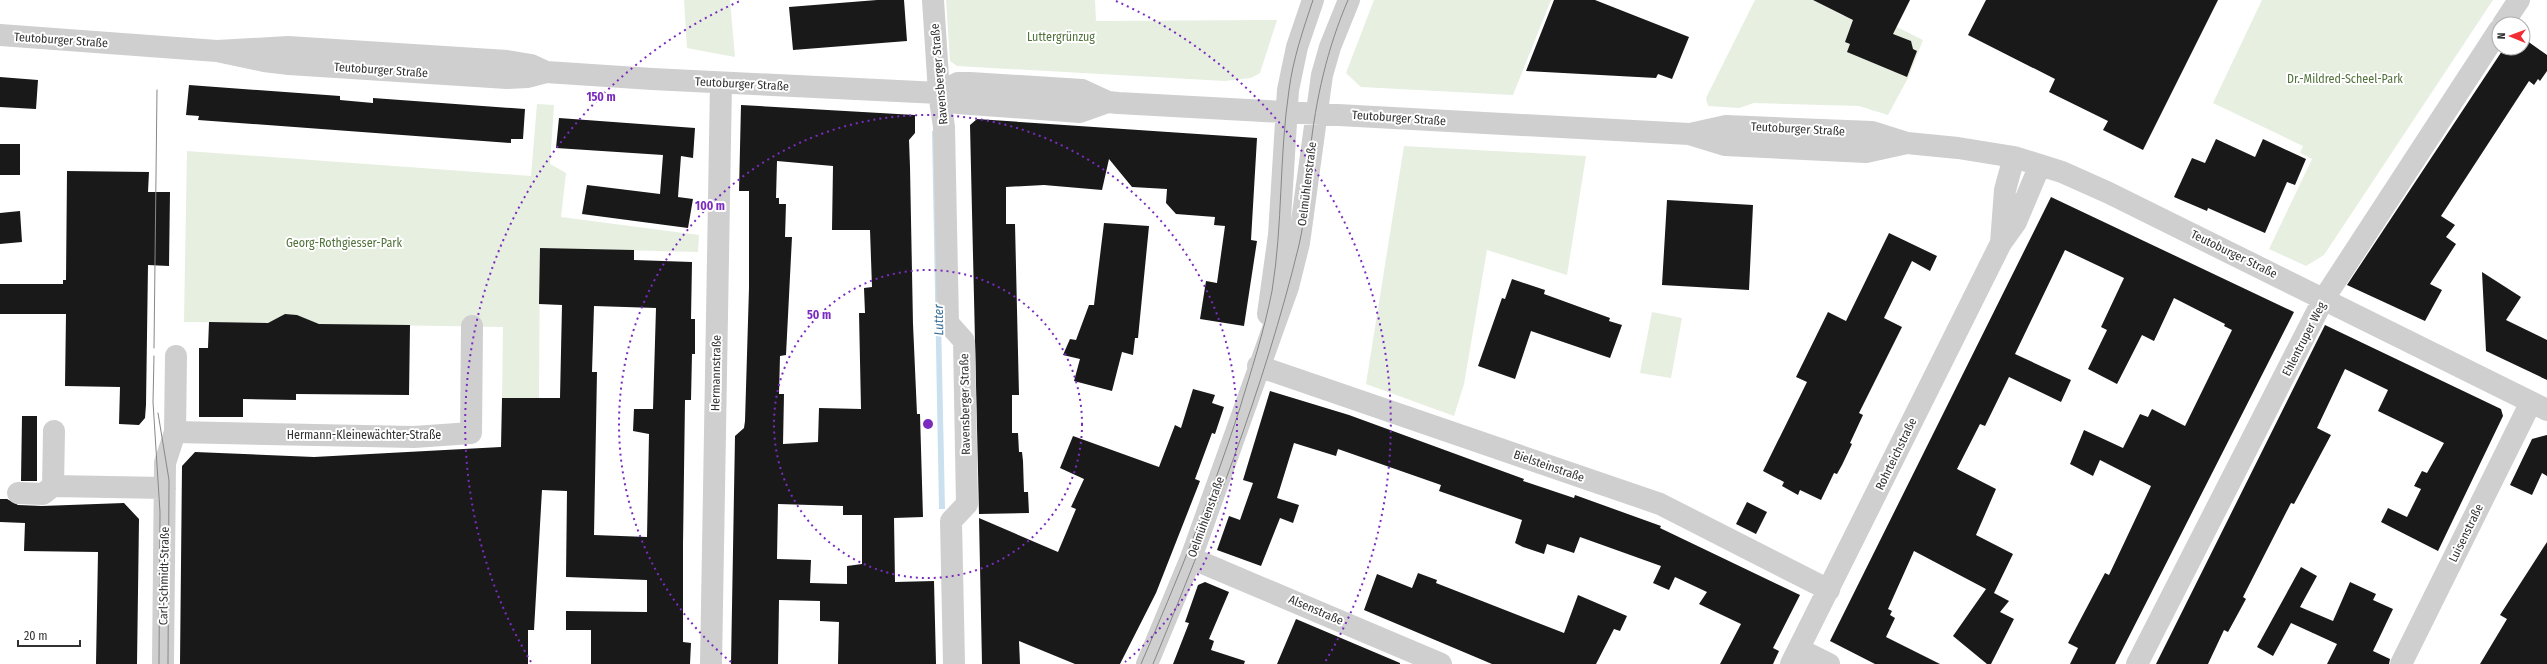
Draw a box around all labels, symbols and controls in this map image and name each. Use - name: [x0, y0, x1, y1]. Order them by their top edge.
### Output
- north arrow: [2491, 16, 2531, 56]
- street label: Ravensberger Straße: [928, 23, 950, 125]
- street label: Teutoburger Straße: [14, 30, 109, 50]
- park label: Luttergrünzug: [1027, 30, 1095, 44]
- text: N: [2495, 32, 2508, 39]
- street label: Teutoburger Straße: [334, 60, 429, 80]
- park label: Dr.-Mildred-Scheel-Park: [2287, 72, 2403, 86]
- street label: Teutoburger Straße: [695, 75, 789, 93]
- text: 150 m: [586, 90, 616, 104]
- street label: Teutoburger Straße: [1352, 108, 1447, 128]
- street label: Teutoburger Straße: [1751, 120, 1845, 138]
- street label: Oelmühlenstraße: [1295, 141, 1319, 227]
- text: 100 m: [695, 199, 725, 213]
- street label: Teutoburger Straße: [2189, 227, 2279, 281]
- park label: Georg-Rothgiesser-Park: [286, 236, 402, 250]
- street label: Ehlentruper Weg: [2279, 299, 2329, 378]
- water label: Lutter: [931, 304, 946, 336]
- text: 50 m: [807, 308, 831, 322]
- street label: Hermannstraße: [708, 335, 724, 411]
- street label: Ravensberger Straße: [957, 353, 973, 455]
- street label: Rohrteichstraße: [1873, 416, 1920, 492]
- centre of rings: [921, 417, 935, 431]
- street label: Hermann-Kleinewächter-Straße: [287, 428, 441, 442]
- street label: Bielsteinstraße: [1512, 447, 1586, 485]
- street label: Oelmühlenstraße: [1185, 475, 1227, 559]
- street label: Luisenstraße: [2446, 502, 2486, 564]
- street label: Carl-Schmidt-Straße: [156, 527, 172, 625]
- street label: Alsenstraße: [1287, 592, 1345, 628]
- scale bar: [18, 622, 80, 648]
- text: 20 m: [24, 629, 48, 643]

